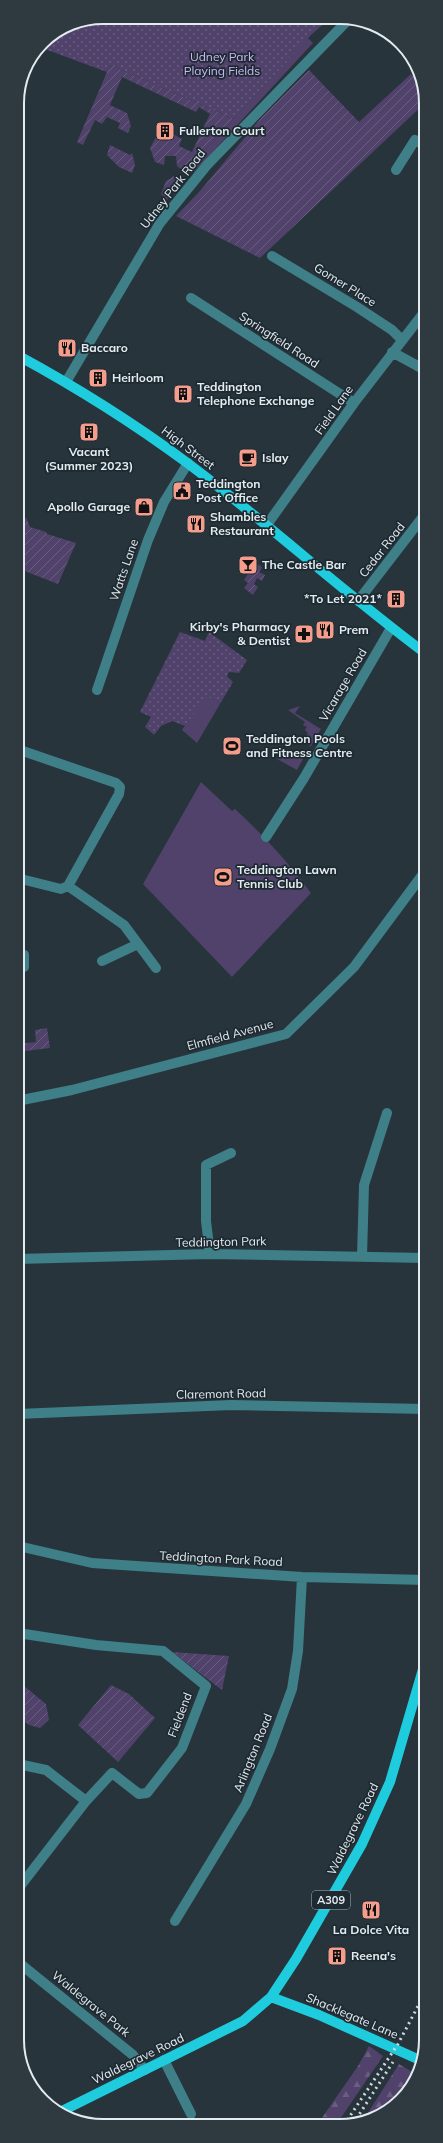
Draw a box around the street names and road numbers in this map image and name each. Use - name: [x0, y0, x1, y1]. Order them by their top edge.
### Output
- street label: Udney Park Road: [137, 146, 208, 231]
- street label: Gomer Place: [311, 260, 379, 310]
- street label: Springfield Road: [237, 308, 322, 371]
- street label: Field Lane: [311, 382, 356, 437]
- street label: High Street: [159, 423, 218, 472]
- street label: Cedar Road: [355, 519, 408, 580]
- street label: Watts Lane: [106, 537, 141, 603]
- street label: Vicarage Road: [316, 645, 370, 724]
- street label: Elmfield Avenue: [185, 1016, 275, 1053]
- street label: Teddington Park: [175, 1233, 267, 1250]
- street label: Claremont Road: [176, 1385, 266, 1402]
- street label: Teddington Park Road: [159, 1548, 283, 1569]
- street label: Fieldend: [164, 1690, 195, 1739]
- street label: Arlington Road: [230, 1711, 275, 1794]
- street label: Waldegrave Road: [324, 1780, 381, 1877]
- road number: A309: [312, 1891, 350, 1909]
- street label: Waldegrave Park: [49, 1967, 134, 2040]
- street label: Shacklegate Lane: [304, 1989, 401, 2042]
- street label: Waldegrave Road: [89, 2030, 186, 2087]

